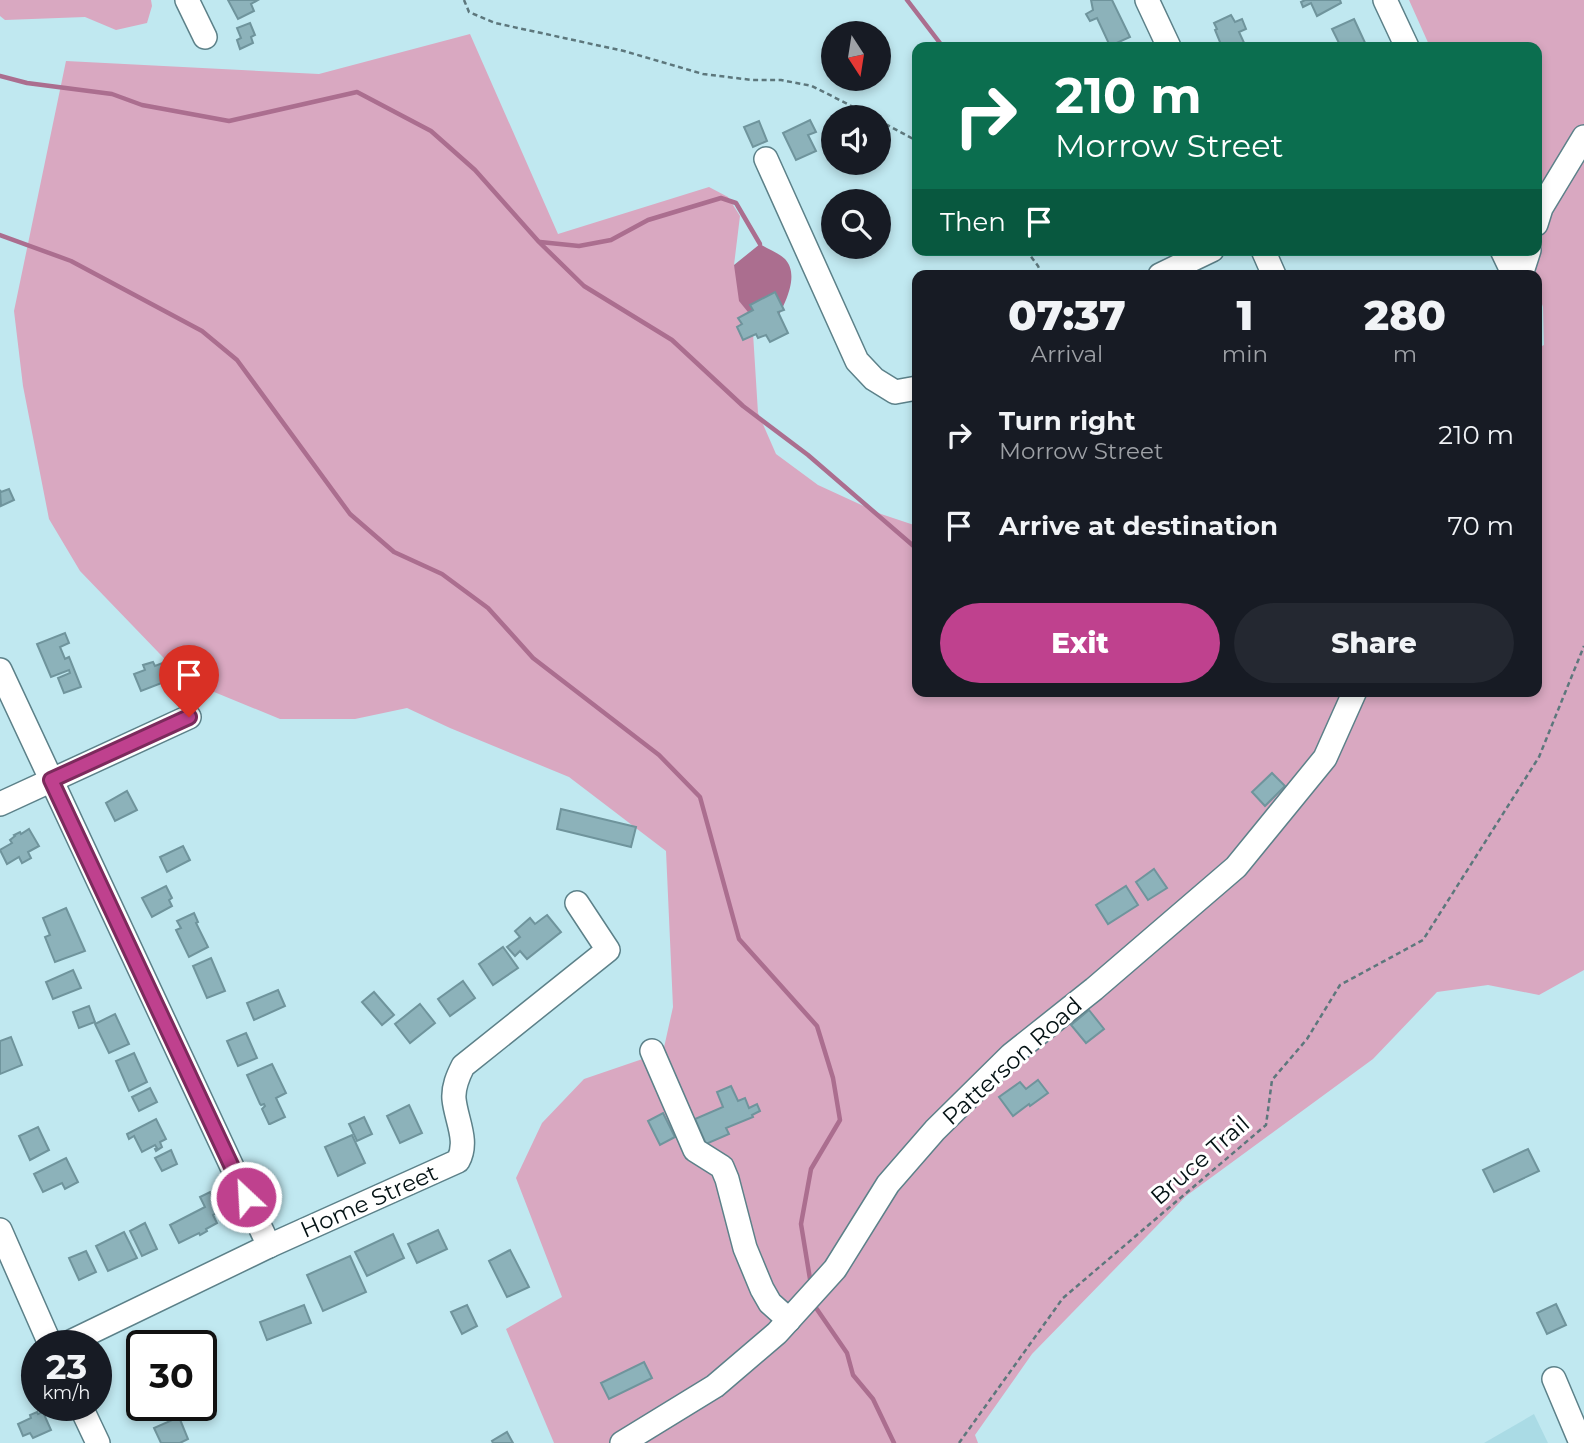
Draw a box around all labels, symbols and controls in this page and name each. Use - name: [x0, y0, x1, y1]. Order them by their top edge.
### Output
- north arrow: [821, 21, 891, 91]
- map controls: [821, 21, 891, 259]
- text: 210 m: [1055, 66, 1202, 125]
- icon: right: [940, 70, 1031, 161]
- button: sound: [821, 105, 891, 175]
- text: Morrow Street: [1055, 126, 1283, 165]
- button: search: [821, 189, 891, 259]
- icon: arrive: [1020, 203, 1058, 241]
- text: Then: [940, 206, 1006, 238]
- text: 07:37: [1008, 289, 1126, 341]
- text: 1: [1236, 289, 1253, 341]
- text: 280: [1364, 289, 1446, 341]
- text: Arrival: [1031, 340, 1103, 368]
- text: min: [1222, 340, 1268, 368]
- text: m: [1393, 340, 1417, 368]
- text: Turn right: [999, 405, 1135, 437]
- icon: right: [940, 416, 978, 454]
- text: 210 m: [1438, 419, 1514, 451]
- text: Morrow Street: [999, 437, 1163, 465]
- icon: arrive: [940, 507, 978, 545]
- text: Arrive at destination: [999, 510, 1278, 542]
- text: 70 m: [1448, 510, 1514, 542]
- button: Exit: [940, 603, 1220, 683]
- button: Share: [1234, 603, 1514, 683]
- pin: [159, 645, 219, 717]
- icon: arrive: [170, 656, 208, 694]
- street label: Patterson Road: [936, 991, 1088, 1131]
- street label: Bruce Trail: [1145, 1109, 1255, 1211]
- street label: Home Street: [296, 1158, 442, 1244]
- position arrow: [209, 1160, 283, 1234]
- speed limit sign: 30: [126, 1330, 217, 1421]
- text: 23: [46, 1345, 87, 1388]
- text: km/h: [42, 1382, 91, 1404]

